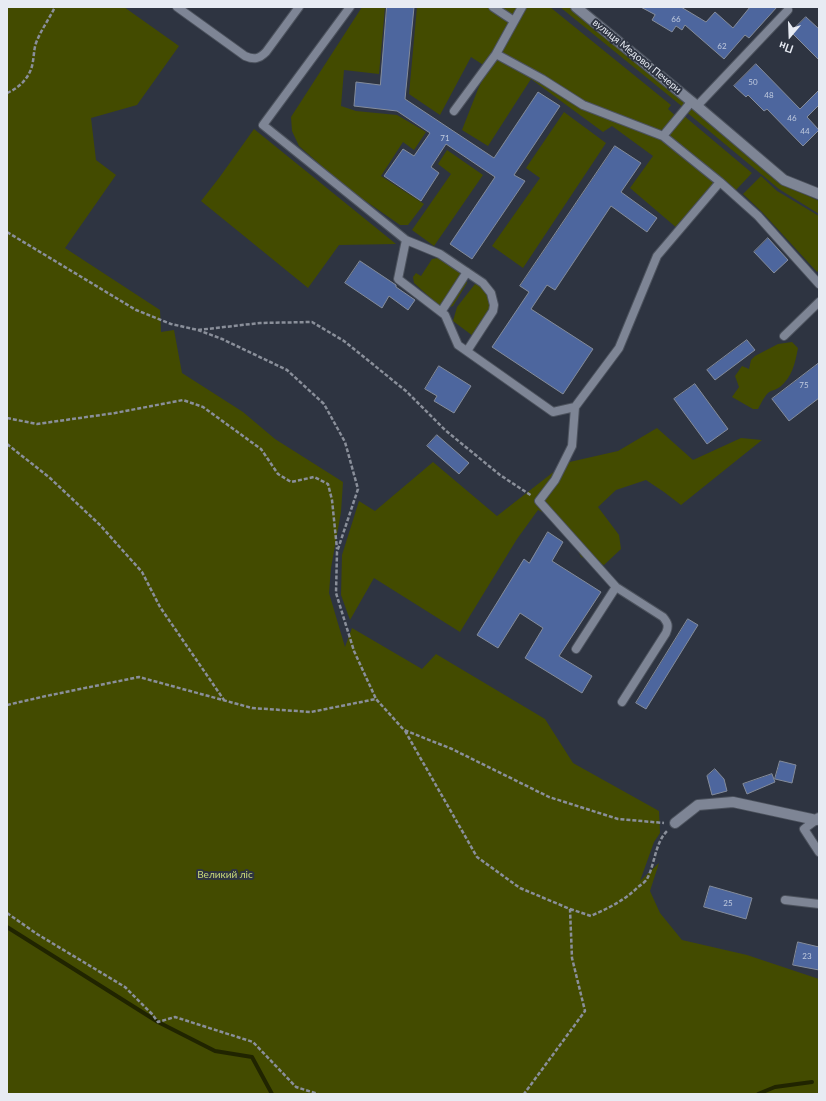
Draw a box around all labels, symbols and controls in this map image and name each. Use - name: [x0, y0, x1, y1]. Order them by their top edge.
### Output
- house number: 66: [671, 14, 681, 24]
- north arrow: [770, 16, 810, 56]
- street label: вулиця Медової Печери: [590, 17, 684, 95]
- text: Пн: [777, 39, 795, 56]
- house number: 62: [717, 41, 727, 51]
- house number: 50: [748, 77, 758, 87]
- house number: 48: [764, 90, 774, 100]
- house number: 46: [787, 113, 797, 123]
- house number: 44: [800, 126, 810, 136]
- house number: 71: [440, 133, 450, 143]
- house number: 75: [799, 380, 809, 390]
- park label: Великий ліс: [197, 869, 253, 881]
- house number: 25: [723, 898, 733, 908]
- house number: 23: [802, 951, 812, 961]

